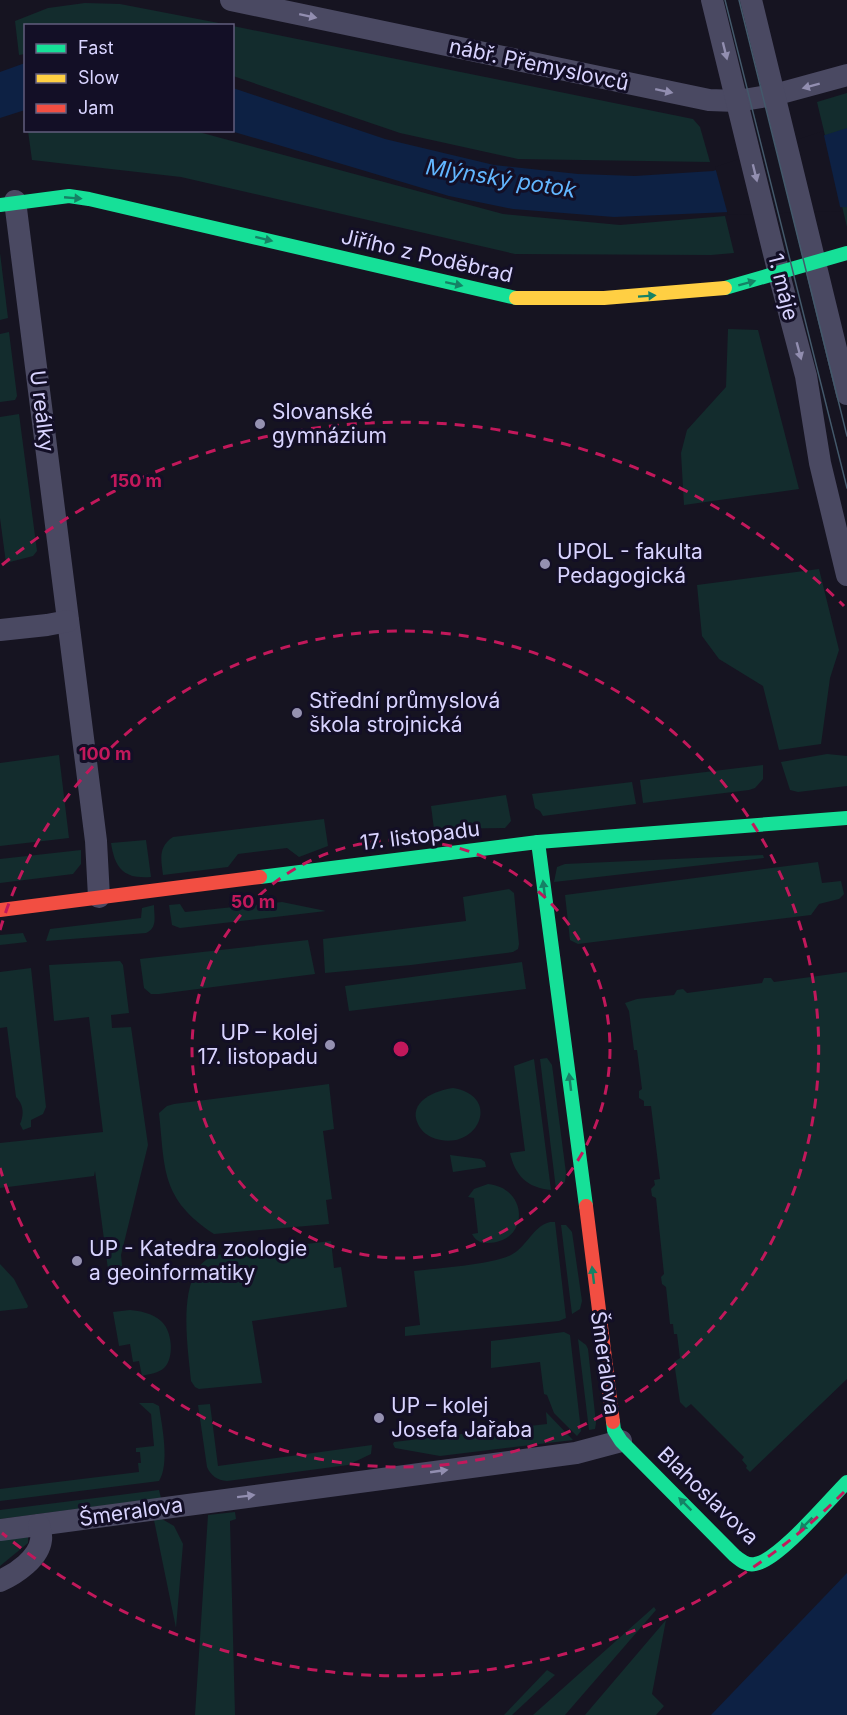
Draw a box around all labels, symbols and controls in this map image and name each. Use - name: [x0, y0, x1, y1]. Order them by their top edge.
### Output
- one-way arrow: [299, 12, 318, 21]
- legend: [24, 24, 234, 132]
- street label: nábř. Přemyslovců: [447, 33, 631, 96]
- text: Fast: [78, 37, 114, 58]
- one-way arrow: [720, 41, 730, 60]
- text: Slow: [78, 67, 119, 88]
- one-way arrow: [802, 81, 820, 91]
- one-way arrow: [654, 87, 673, 96]
- text: Jam: [78, 97, 114, 118]
- water label: Mlýnský potok: [424, 153, 579, 203]
- one-way arrow: [750, 164, 760, 182]
- one-way arrow: [64, 193, 83, 202]
- street label: Jiřího z Poděbrad: [339, 224, 515, 287]
- one-way arrow: [255, 235, 273, 245]
- street label: 1. máje: [763, 251, 804, 323]
- one-way arrow: [738, 278, 756, 287]
- one-way arrow: [444, 280, 463, 289]
- one-way arrow: [638, 292, 657, 301]
- one-way arrow: [795, 342, 804, 360]
- street label: U reálky: [25, 369, 60, 453]
- place label: Slovanské gymnázium: [272, 399, 387, 448]
- marker: Slovanské gymnázium: [253, 417, 267, 431]
- text: 150 m: [110, 470, 162, 491]
- place label: UPOL - fakulta Pedagogická: [557, 539, 703, 588]
- marker: UPOL - fakulta Pedagogická: [538, 557, 552, 571]
- place label: Střední průmyslová škola strojnická: [309, 688, 500, 737]
- marker: Střední průmyslová škola strojnická: [290, 706, 304, 720]
- text: 100 m: [79, 743, 131, 764]
- street label: 17. listopadu: [359, 816, 481, 855]
- one-way arrow: [540, 879, 549, 898]
- text: 50 m: [231, 891, 275, 912]
- place label: UP – kolej 17. listopadu: [198, 1020, 318, 1069]
- marker: UP – kolej 17. listopadu: [323, 1038, 337, 1052]
- centre of rings: [391, 1039, 411, 1059]
- one-way arrow: [565, 1072, 575, 1091]
- place label: UP - Katedra zoologie a geoinformatiky: [89, 1236, 307, 1285]
- marker: UP - Katedra zoologie a geoinformatiky: [70, 1254, 84, 1268]
- one-way arrow: [589, 1266, 598, 1285]
- street label: Šmeralova: [586, 1309, 625, 1416]
- place label: UP – kolej Josefa Jařaba: [391, 1393, 532, 1442]
- marker: UP – kolej Josefa Jařaba: [372, 1411, 386, 1425]
- street label: Blahoslavova: [653, 1441, 764, 1550]
- one-way arrow: [430, 1466, 449, 1476]
- street label: Šmeralova: [77, 1492, 184, 1531]
- one-way arrow: [237, 1492, 256, 1501]
- one-way arrow: [678, 1497, 692, 1511]
- one-way arrow: [799, 1516, 813, 1530]

